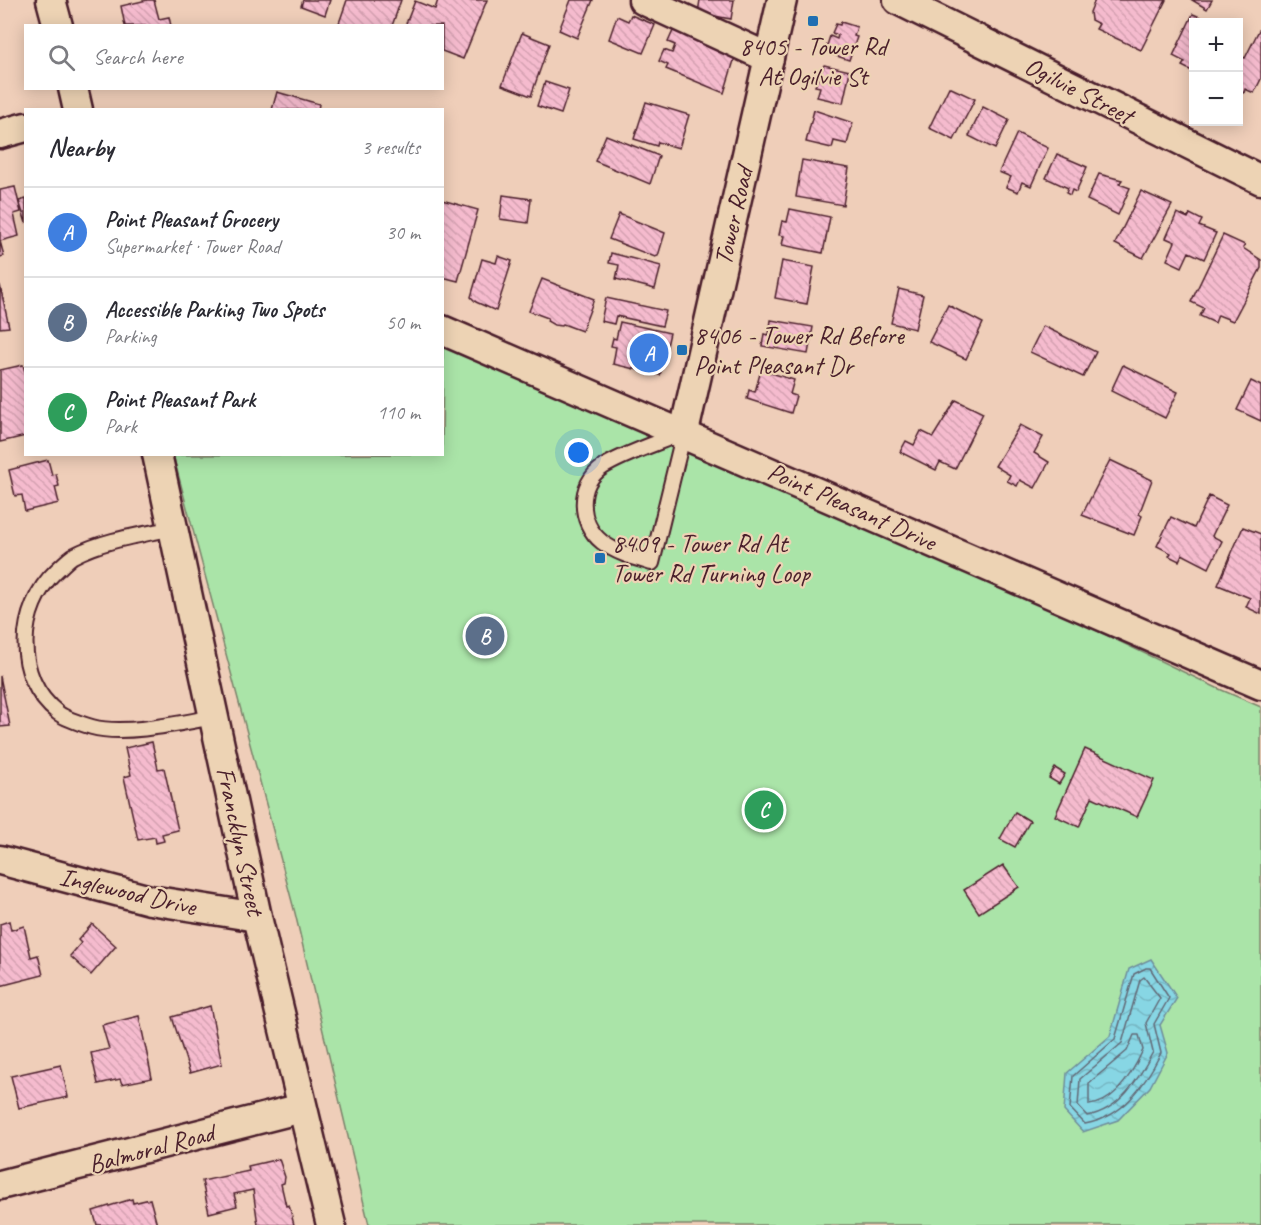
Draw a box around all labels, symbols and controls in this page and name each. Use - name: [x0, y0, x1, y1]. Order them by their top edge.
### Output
- marker: 8405 - Tower Rd At Ogilvie St: [806, 14, 820, 28]
- map controls: [1189, 18, 1243, 126]
- button: +: [1189, 18, 1243, 72]
- search box: [24, 24, 444, 90]
- place label: 8405 - Tower Rd At Ogilvie St: [739, 30, 890, 93]
- icon: search: [45, 41, 78, 74]
- text: Search here: [93, 43, 183, 71]
- street label: Ogilvie Street: [1019, 49, 1141, 133]
- button: −: [1189, 72, 1243, 126]
- text: Nearby: [48, 131, 113, 164]
- text: 3 results: [361, 135, 420, 160]
- street label: Tower Road: [706, 160, 762, 268]
- text: Point Pleasant Grocery: [105, 206, 278, 234]
- text: A: [62, 220, 73, 245]
- text: 30 m: [386, 220, 420, 245]
- text: Supermarket · Tower Road: [105, 234, 280, 259]
- text: Accessible Parking Two Spots: [105, 296, 324, 324]
- text: B: [62, 310, 73, 335]
- text: 50 m: [386, 310, 420, 335]
- place label: 8406 - Tower Rd Before Point Pleasant Dr: [694, 319, 905, 382]
- text: Parking: [105, 324, 157, 349]
- pin: A: [630, 330, 668, 376]
- marker: 8406 - Tower Rd Before Point Pleasant Dr: [675, 343, 689, 357]
- text: Point Pleasant Park: [105, 386, 255, 414]
- text: C: [63, 400, 72, 425]
- text: 110 m: [377, 400, 420, 425]
- text: Park: [105, 414, 137, 439]
- your location: [564, 438, 593, 467]
- street label: Point Pleasant Drive: [762, 455, 943, 559]
- place label: 8409 - Tower Rd At Tower Rd Turning Loop: [612, 527, 812, 590]
- marker: 8409 - Tower Rd At Tower Rd Turning Loop: [593, 551, 607, 565]
- pin: B: [466, 614, 504, 658]
- street label: Francklyn Street: [209, 764, 273, 920]
- pin: C: [744, 788, 783, 832]
- street label: Inglewood Drive: [57, 860, 201, 924]
- street label: Balmoral Road: [85, 1115, 221, 1181]

